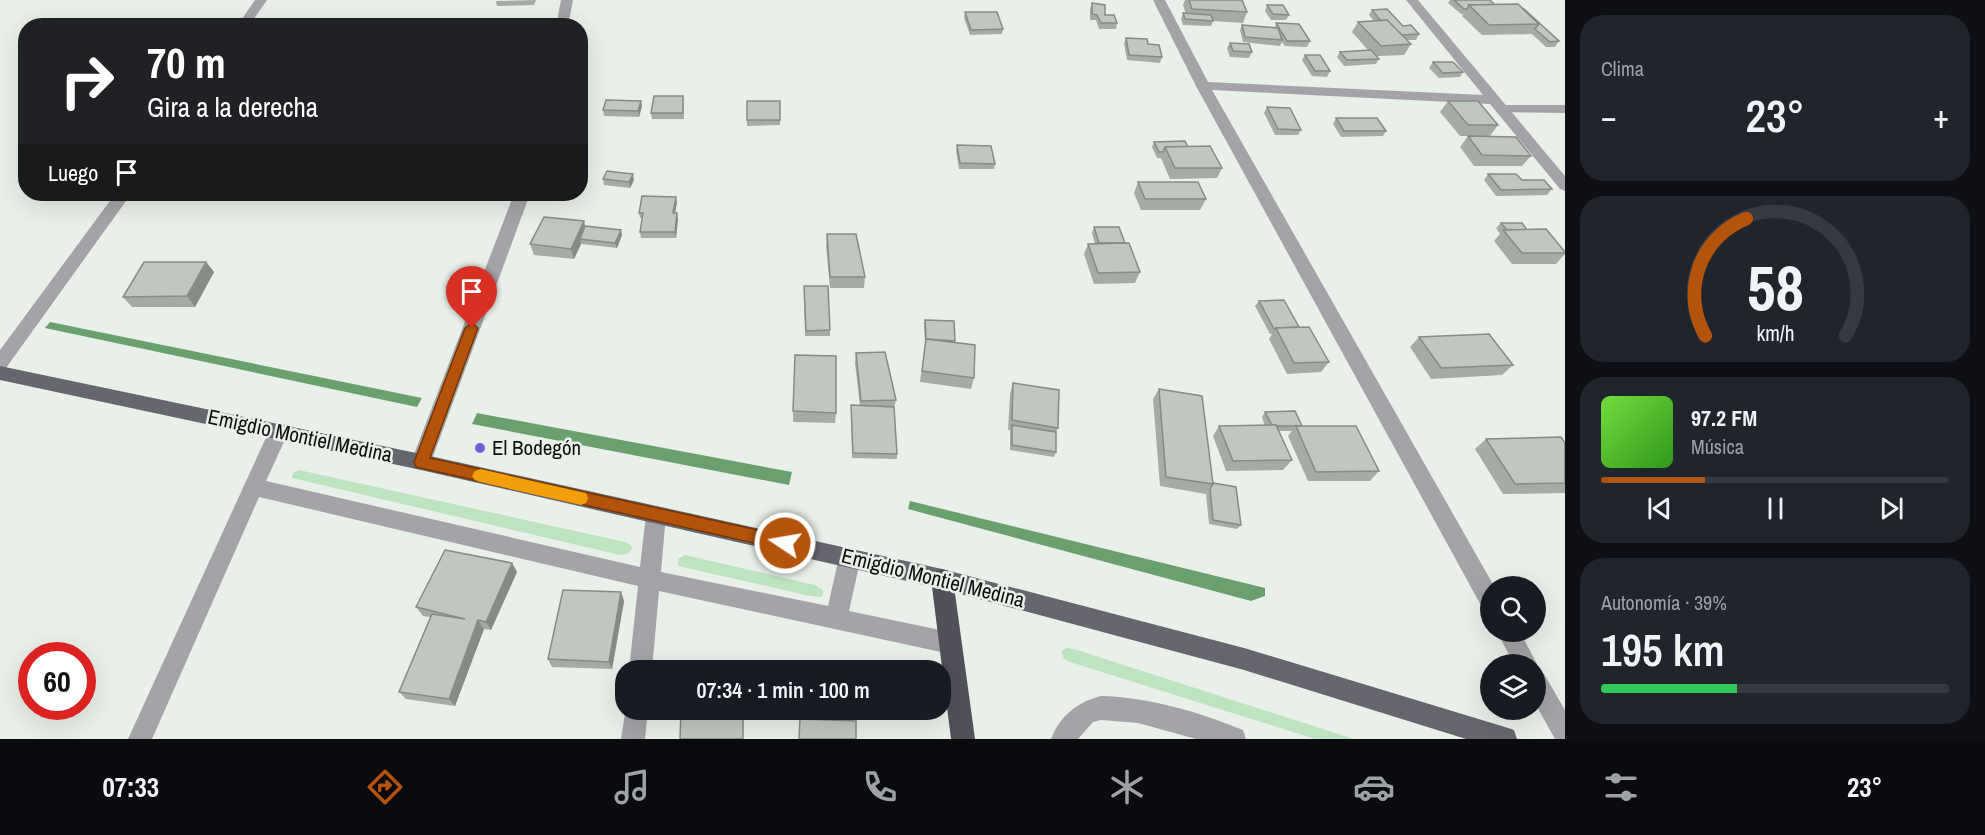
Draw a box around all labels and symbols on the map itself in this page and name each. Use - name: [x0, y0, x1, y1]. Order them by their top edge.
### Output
- pin: [446, 266, 497, 328]
- street label: Emigdio Montiel Medina: [205, 402, 395, 469]
- place label: El Bodegón: [492, 433, 581, 462]
- marker: El Bodegón: [473, 441, 487, 455]
- position arrow: [753, 511, 817, 575]
- street label: Emigdio Montiel Medina: [839, 541, 1028, 614]
- speed limit sign: 60: [18, 642, 96, 720]

